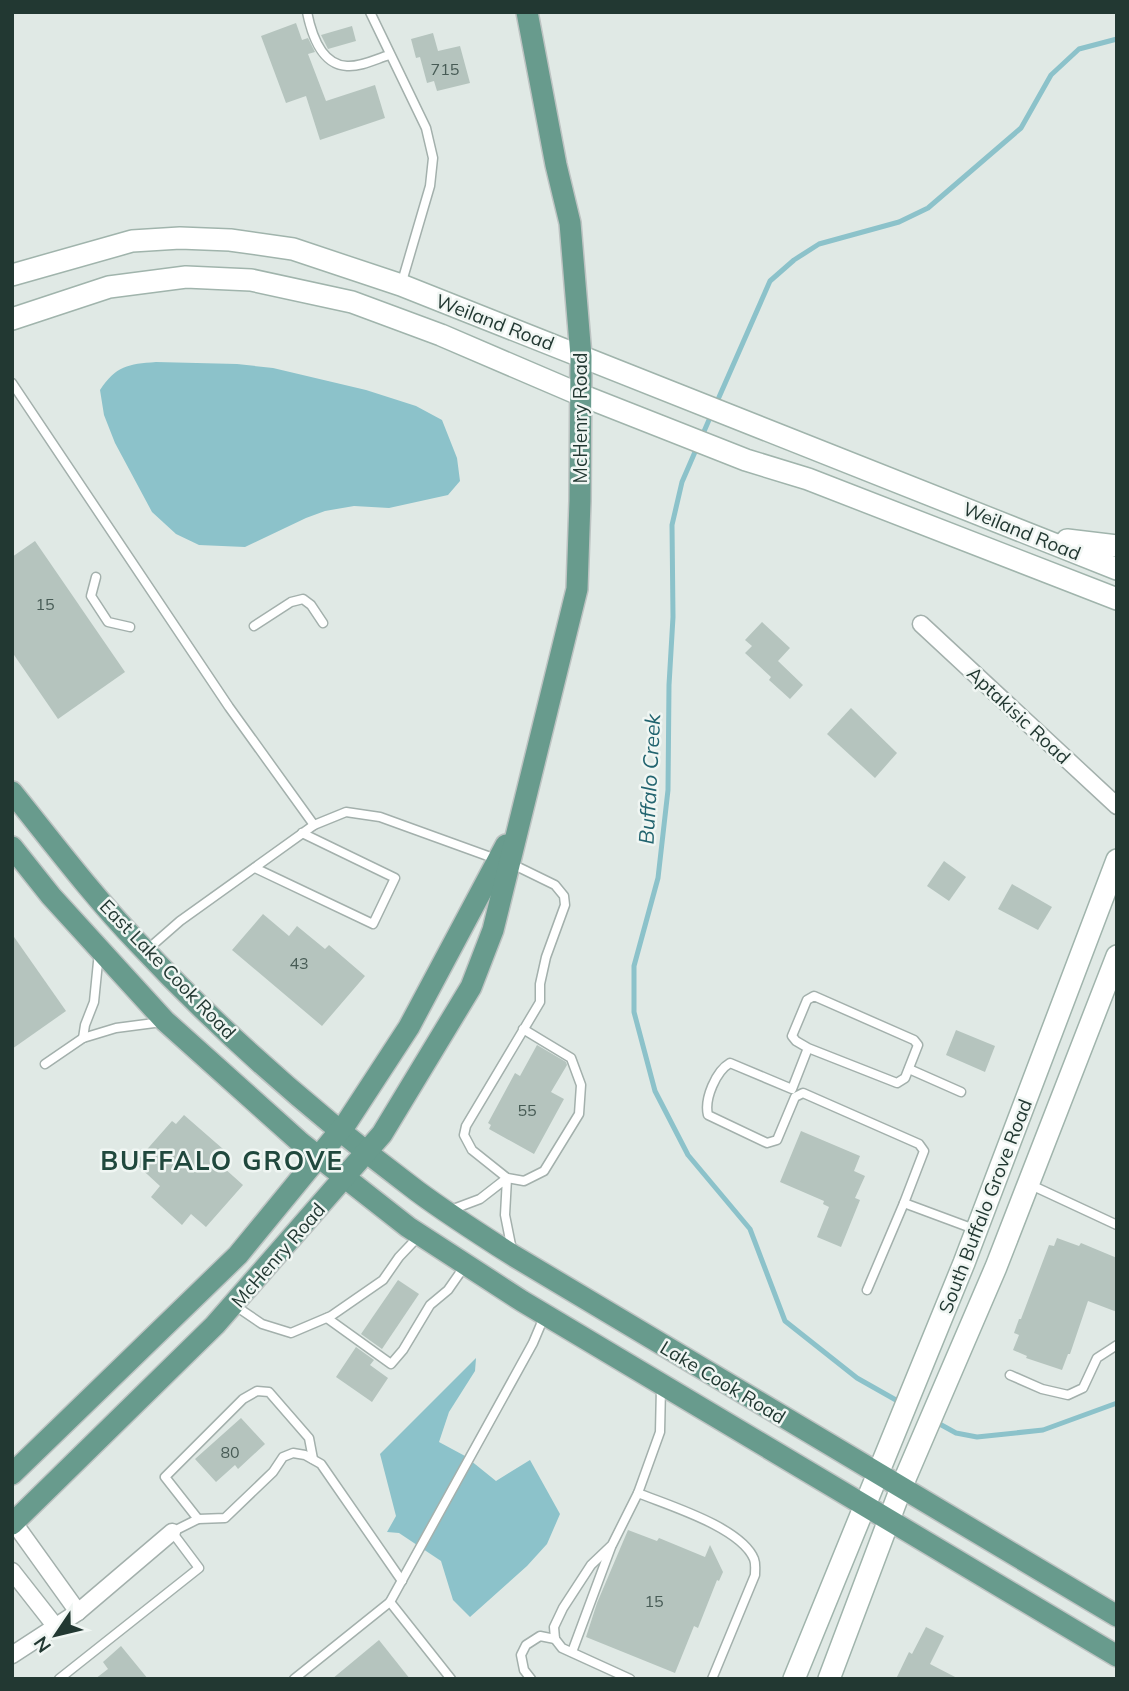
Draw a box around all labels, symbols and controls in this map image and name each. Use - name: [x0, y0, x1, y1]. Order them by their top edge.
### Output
- house number: 715: [431, 59, 459, 79]
- street label: Weiland Road: [432, 288, 558, 356]
- street label: McHenry Road: [568, 353, 592, 483]
- street label: Weiland Road: [960, 496, 1084, 566]
- house number: 15: [35, 594, 55, 614]
- street label: Aptakisic Road: [962, 661, 1076, 769]
- water label: Buffalo Creek: [633, 712, 665, 845]
- street label: East Lake Cook Road: [95, 894, 241, 1044]
- house number: 43: [289, 953, 309, 973]
- street label: South Buffalo Grove Road: [933, 1095, 1037, 1317]
- house number: 55: [517, 1100, 537, 1120]
- district label: BUFFALO GROVE: [100, 1144, 344, 1177]
- street label: McHenry Road: [226, 1198, 330, 1312]
- street label: Lake Cook Road: [656, 1335, 790, 1429]
- house number: 80: [220, 1442, 240, 1462]
- house number: 15: [644, 1591, 664, 1611]
- north arrow: [21, 1600, 91, 1670]
- text: N: [28, 1632, 56, 1658]

